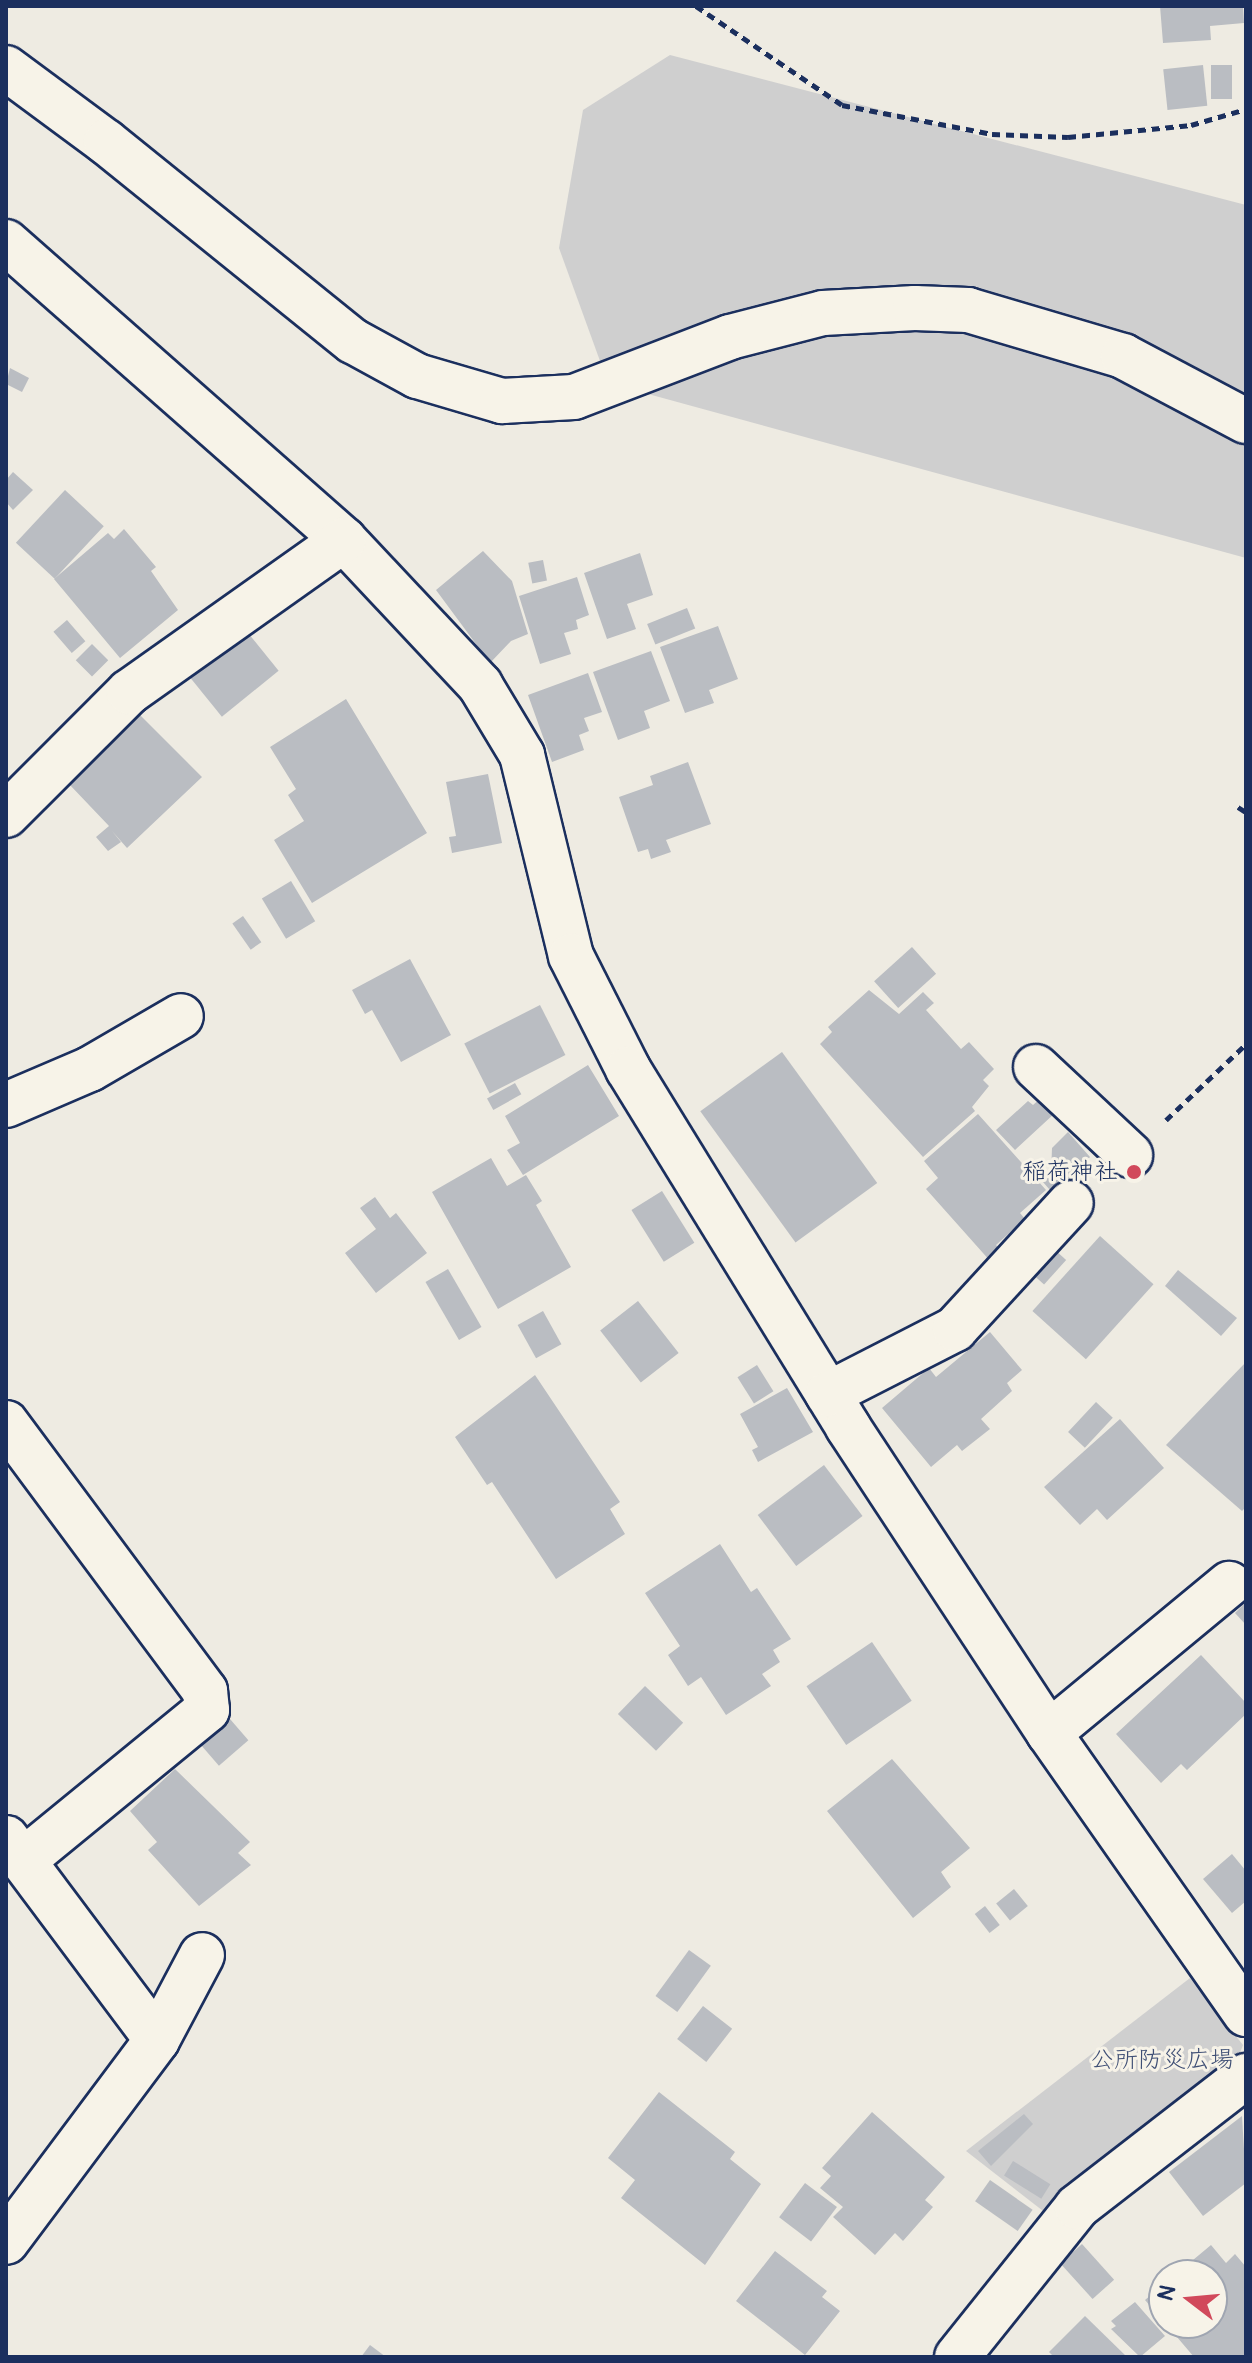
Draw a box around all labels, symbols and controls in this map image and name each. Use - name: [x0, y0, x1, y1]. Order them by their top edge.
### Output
- place label: 稲荷神社: [1022, 1158, 1118, 1186]
- marker: 稲荷神社: [1125, 1163, 1143, 1181]
- park label: 公所防災広場: [1090, 2046, 1234, 2074]
- north arrow: [1148, 2259, 1228, 2339]
- text: N: [1151, 2282, 1182, 2304]

